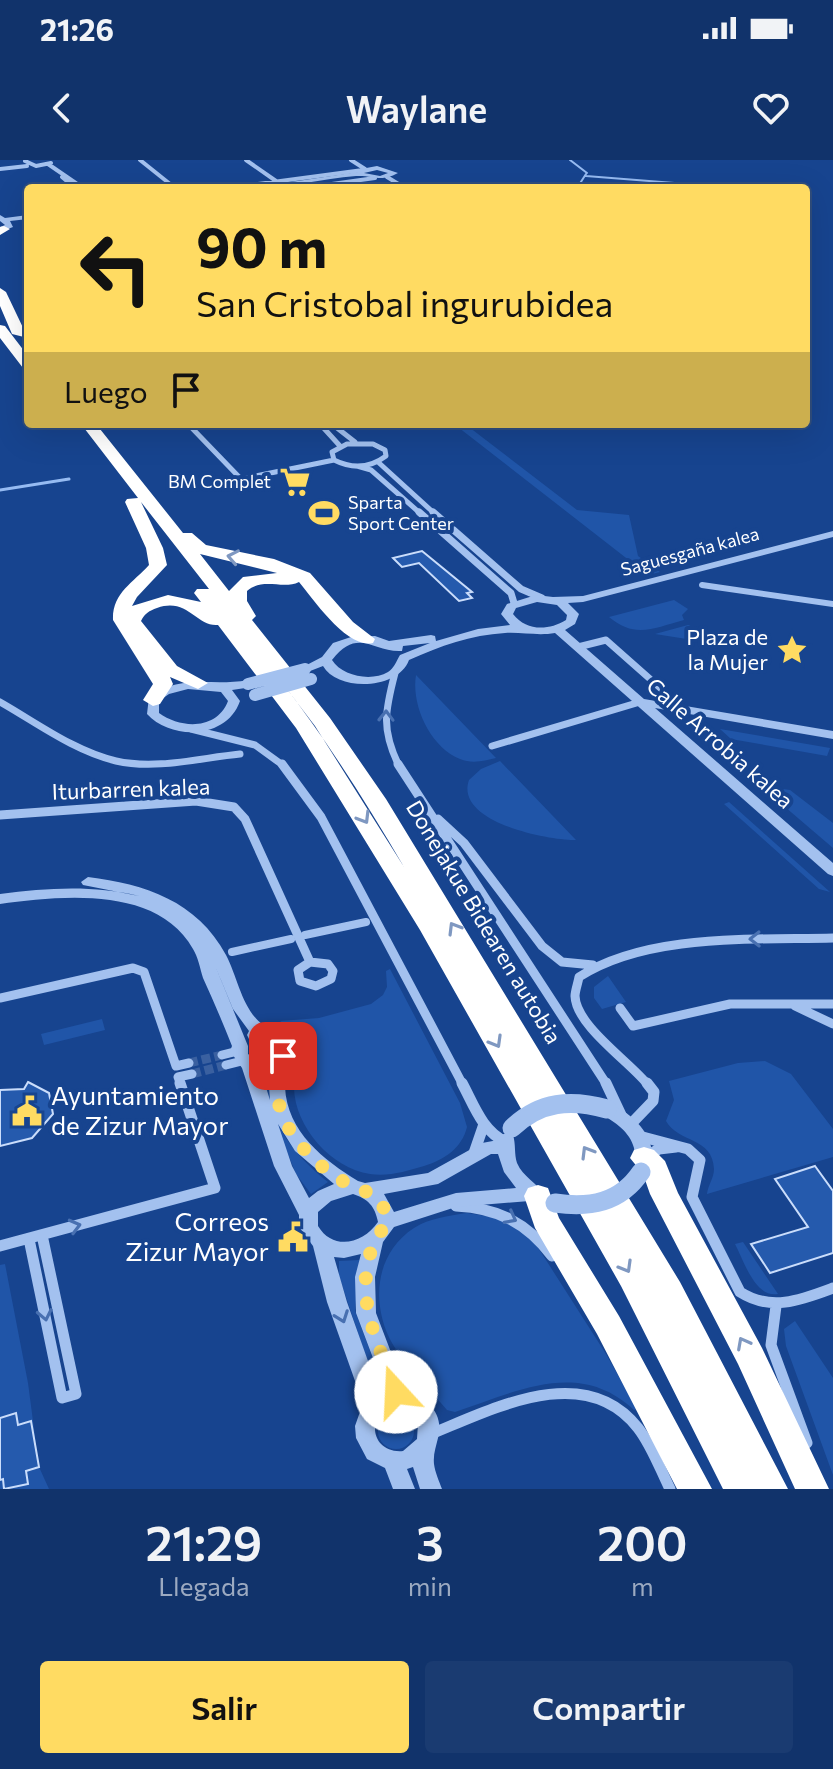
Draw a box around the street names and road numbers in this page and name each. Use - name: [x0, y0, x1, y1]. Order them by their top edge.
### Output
- street label: Saguesgaña kalea: [618, 522, 761, 580]
- street label: Calle Arrobia kalea: [641, 672, 799, 814]
- street label: Iturbarren kalea: [51, 772, 211, 805]
- street label: Donejakue Bidearen autobia: [401, 795, 568, 1048]

